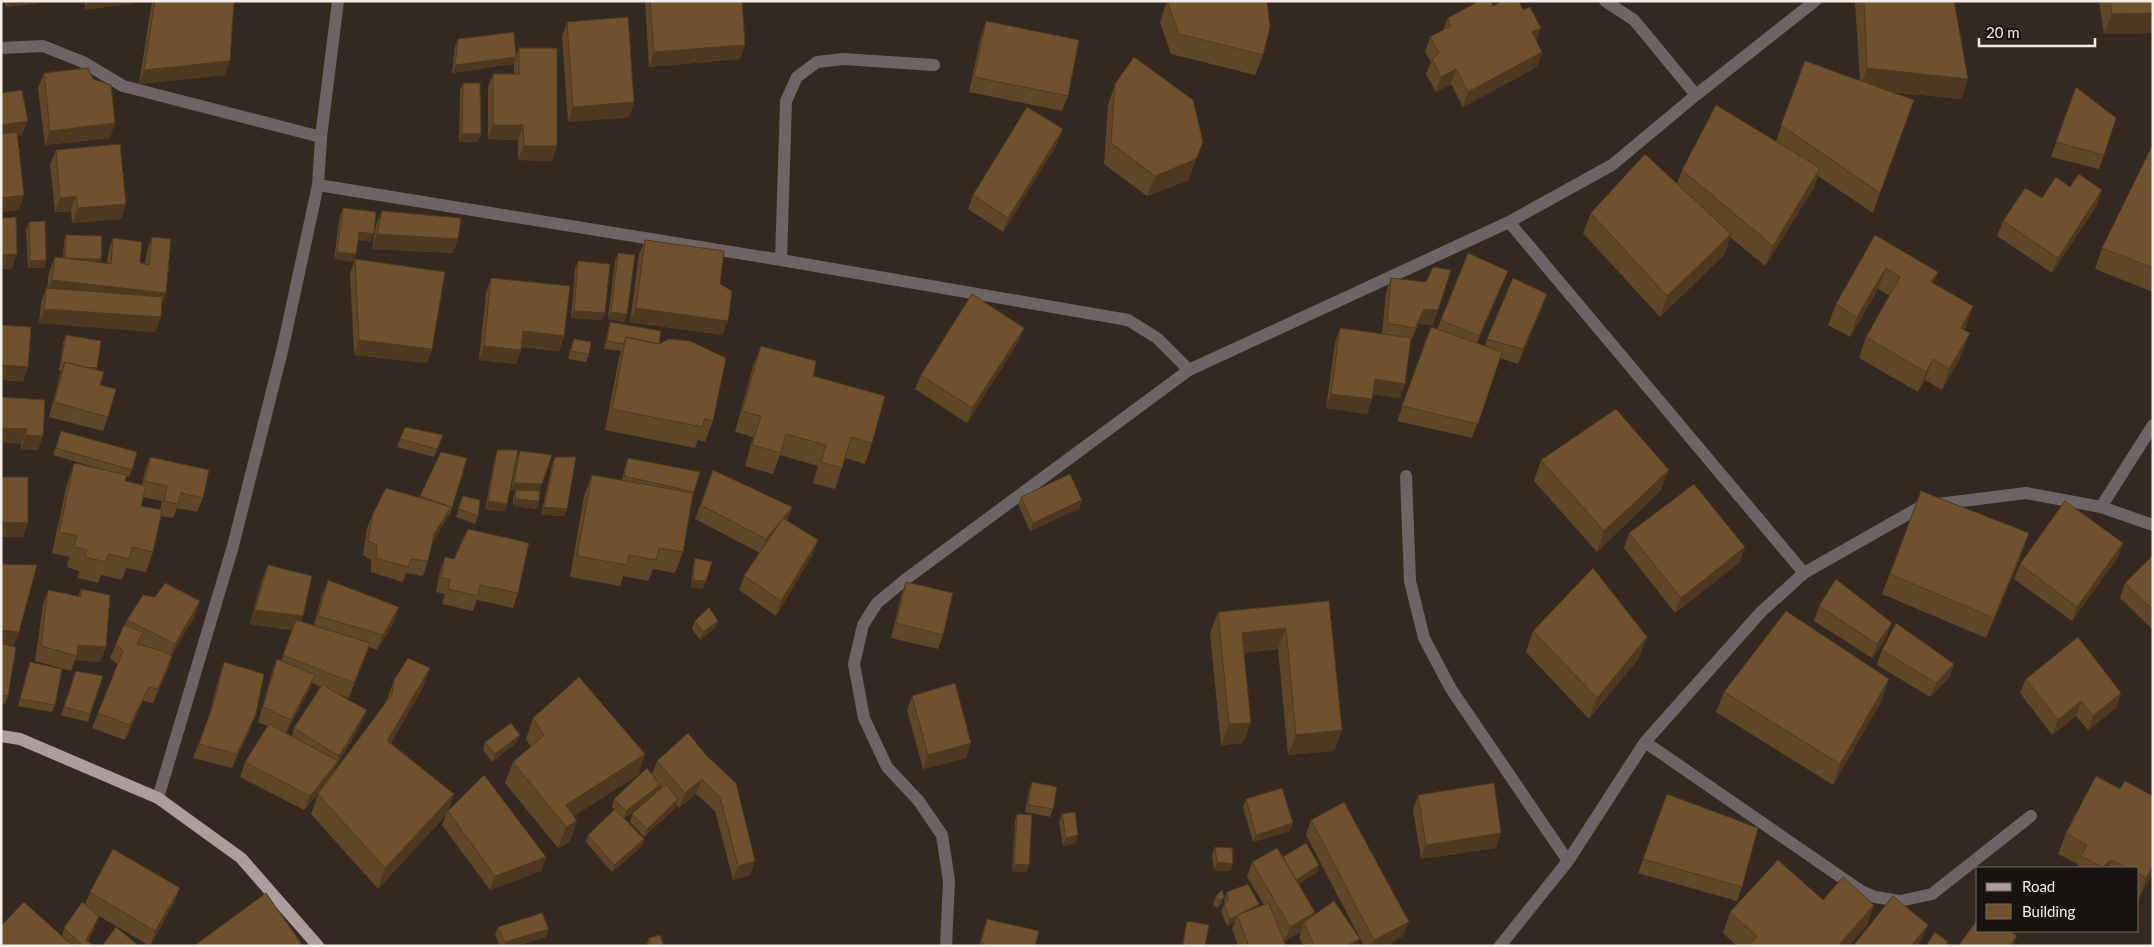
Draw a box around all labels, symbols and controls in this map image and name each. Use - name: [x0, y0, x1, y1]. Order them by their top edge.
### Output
- scale bar: [1979, 15, 2095, 47]
- text: 20 m: [1986, 23, 2020, 41]
- legend: [1976, 867, 2139, 932]
- text: Road: [2022, 877, 2055, 895]
- text: Building: [2022, 902, 2075, 920]

